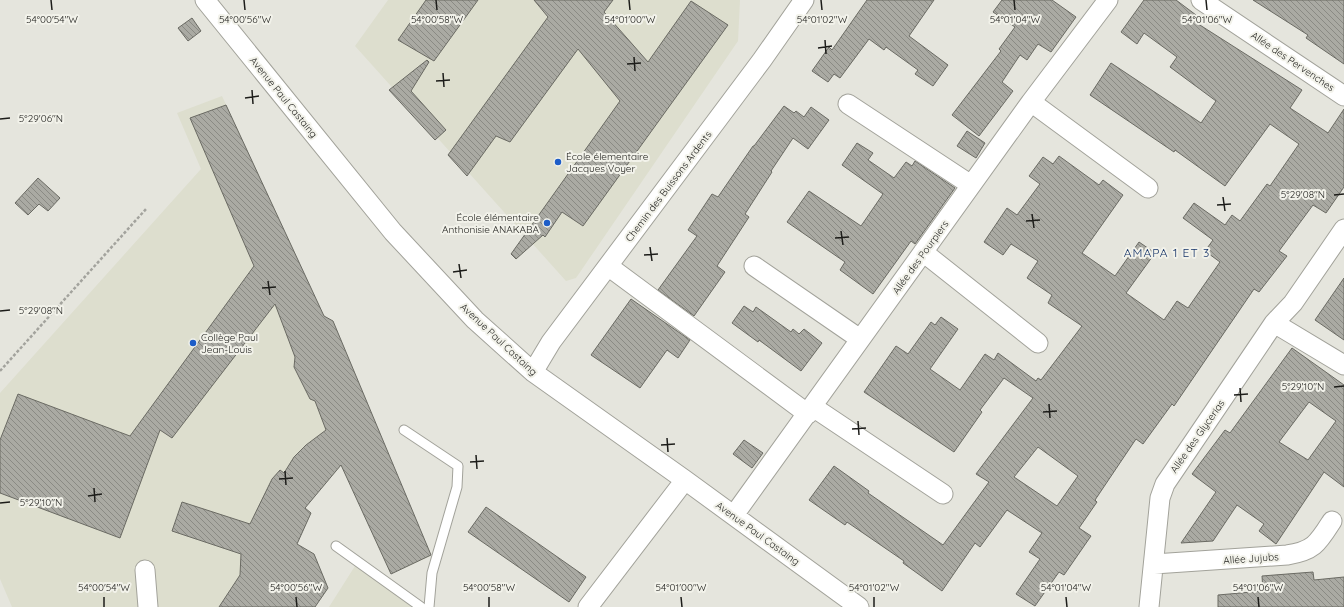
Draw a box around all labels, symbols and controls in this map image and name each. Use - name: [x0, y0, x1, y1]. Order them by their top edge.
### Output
- text: 54°00'54"W: [26, 13, 78, 26]
- text: 54°00'56"W: [219, 13, 271, 26]
- text: 54°00'58"W: [411, 13, 463, 26]
- text: 54°01'00"W: [604, 13, 656, 26]
- text: 54°01'02"W: [797, 13, 848, 26]
- text: 54°01'04"W: [990, 13, 1040, 26]
- text: 54°01'06"W: [1182, 13, 1233, 26]
- street label: Allée des Pervenches: [1249, 29, 1337, 94]
- street label: Avenue Paul Castaing: [247, 54, 320, 140]
- text: 5°29'06"N: [19, 112, 63, 125]
- street label: Chemin des Buissons Ardents: [622, 128, 715, 244]
- place label: École élementaire Jacques Voyer: [566, 150, 649, 175]
- marker: École élementaire Jacques Voyer: [553, 157, 563, 167]
- text: 5°29'08"N: [1281, 188, 1325, 201]
- place label: École élémentaire Anthonisie ANAKABA: [442, 211, 540, 236]
- marker: École élémentaire Anthonisie ANAKABA: [542, 218, 552, 228]
- street label: Allée des Pourpiers: [889, 218, 952, 297]
- district label: AMAPA 1 ET 3: [1124, 245, 1210, 260]
- street label: Avenue Paul Castaing: [458, 300, 540, 378]
- text: 5°29'08"N: [19, 304, 63, 317]
- place label: Collège Paul Jean-Louis: [201, 331, 258, 356]
- marker: Collège Paul Jean-Louis: [188, 338, 198, 348]
- text: 5°29'10"N: [1282, 380, 1324, 393]
- street label: Allée des Glycerias: [1167, 397, 1228, 475]
- text: 5°29'10"N: [20, 496, 62, 509]
- street label: Avenue Paul Castaing: [713, 499, 802, 568]
- street label: Allée Jujubs: [1223, 550, 1279, 567]
- text: 54°00'54"W: [78, 581, 130, 594]
- text: 54°00'56"W: [270, 581, 322, 594]
- text: 54°00'58"W: [463, 581, 515, 594]
- text: 54°01'00"W: [655, 581, 707, 594]
- text: 54°01'02"W: [849, 581, 900, 594]
- text: 54°01'04"W: [1041, 581, 1091, 594]
- text: 54°01'06"W: [1233, 581, 1284, 594]

